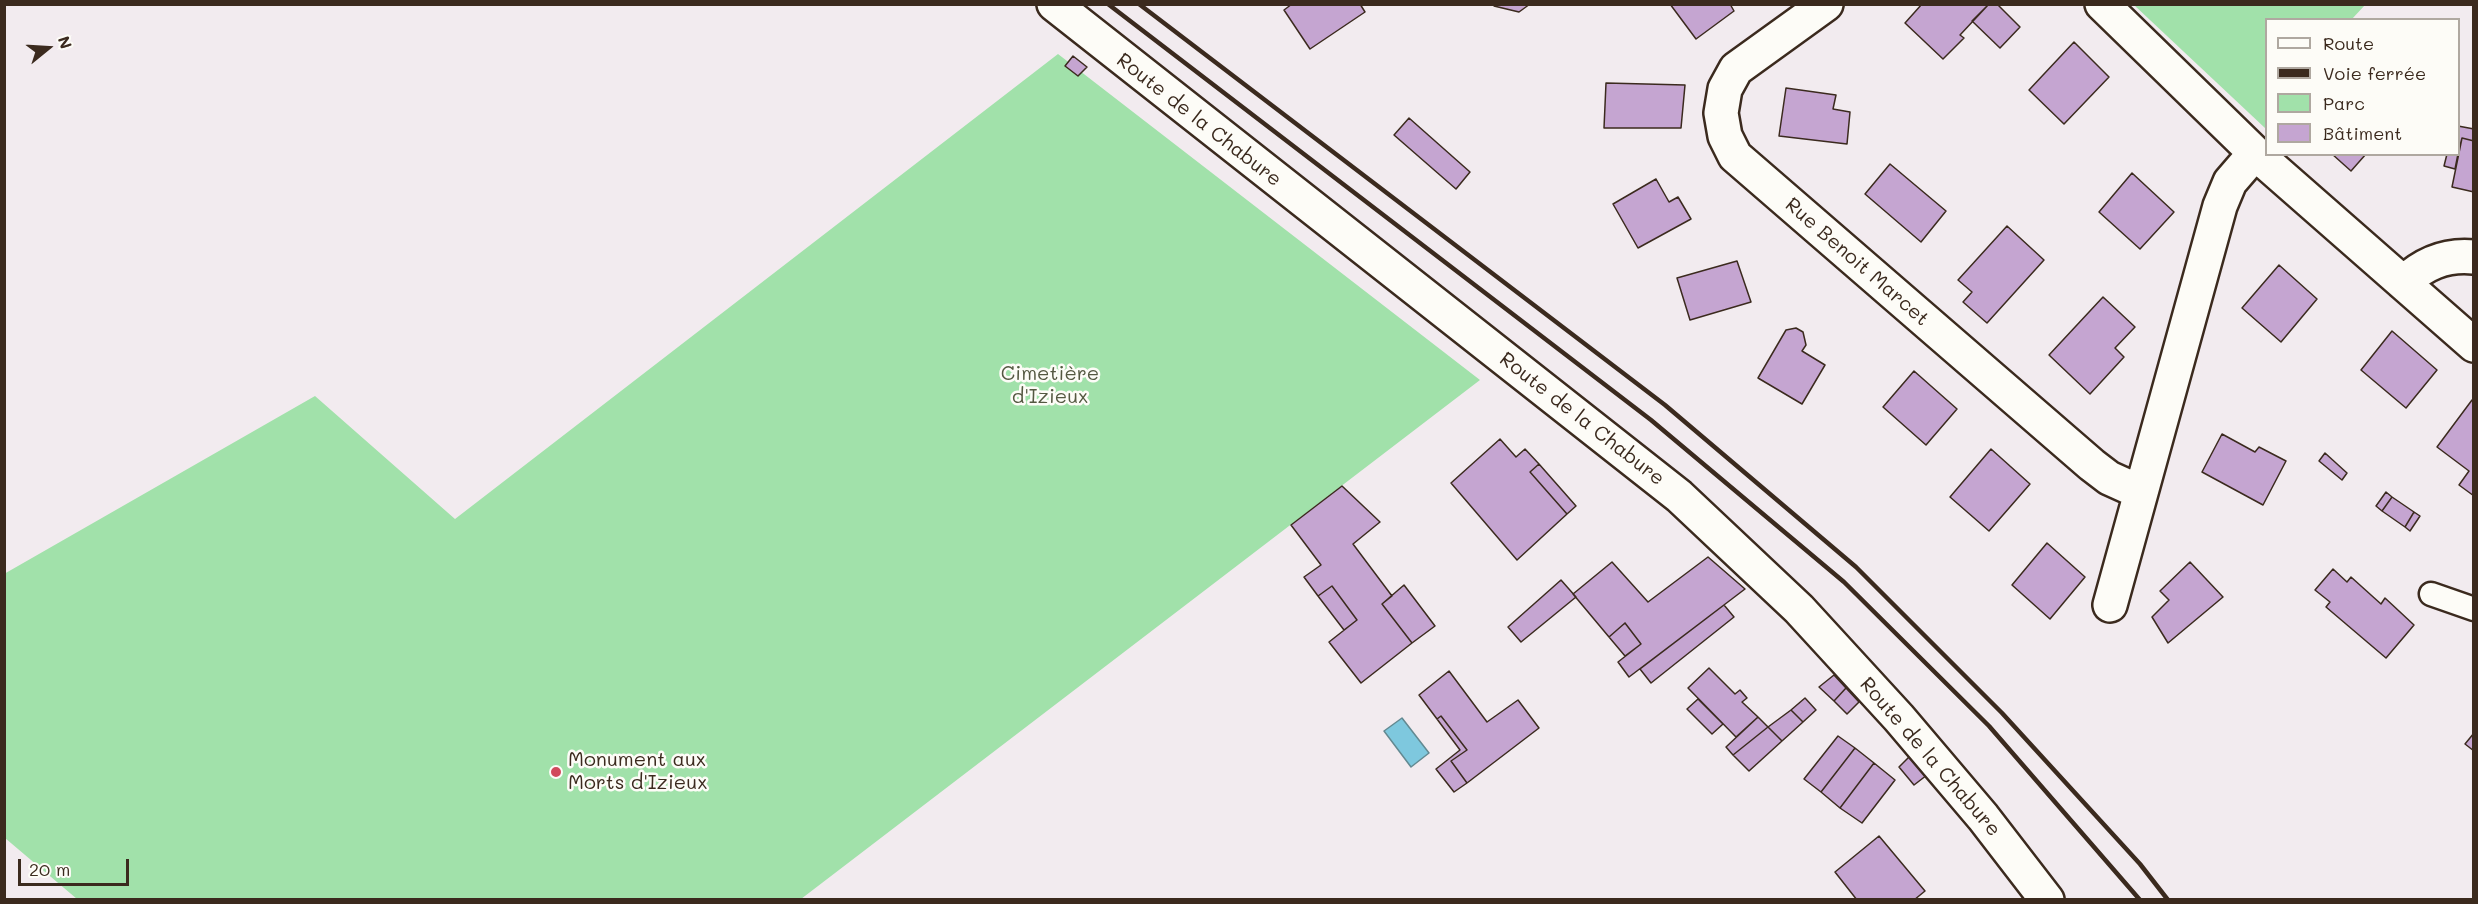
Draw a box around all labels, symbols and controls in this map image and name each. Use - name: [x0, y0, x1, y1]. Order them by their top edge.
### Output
- north arrow: [18, 18, 78, 78]
- legend: [2265, 18, 2460, 156]
- text: Route: [2323, 31, 2374, 55]
- text: N: [54, 33, 77, 51]
- street label: Route de la Chabure: [1112, 48, 1286, 192]
- text: Voie ferrée: [2323, 61, 2426, 85]
- text: Parc: [2323, 91, 2365, 115]
- text: Bâtiment: [2323, 121, 2402, 145]
- street label: Rue Benoit Marcet: [1780, 193, 1934, 331]
- street label: Route de la Chabure: [1495, 347, 1669, 491]
- park label: Cimetière d'Izieux: [1001, 362, 1099, 409]
- street label: Route de la Chabure: [1854, 673, 2006, 841]
- place label: Monument aux Morts d'Izieux: [568, 748, 707, 795]
- marker: Monument aux Morts d'Izieux: [549, 765, 563, 779]
- scale bar: [21, 847, 132, 885]
- text: 20 m: [29, 857, 70, 881]

